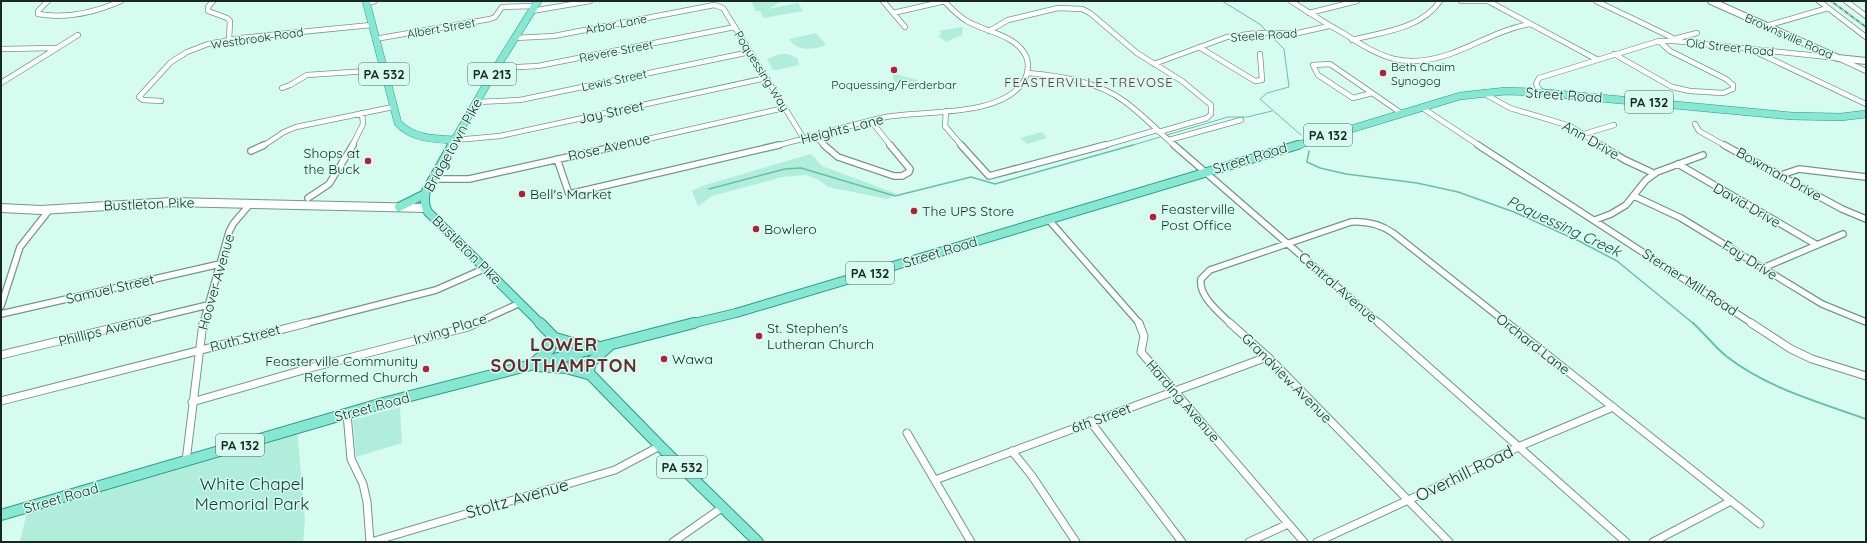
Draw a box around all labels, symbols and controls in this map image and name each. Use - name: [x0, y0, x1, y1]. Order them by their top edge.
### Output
- street label: Brownsville Road: [1742, 10, 1836, 62]
- street label: Arbor Lane: [584, 11, 648, 37]
- street label: Albert Street: [406, 15, 476, 41]
- street label: Westbrook Road: [210, 24, 304, 52]
- street label: Steele Road: [1230, 25, 1298, 45]
- street label: Poquessing Way: [731, 28, 793, 114]
- street label: Old Street Road: [1685, 35, 1775, 59]
- street label: Revere Street: [578, 36, 654, 66]
- place label: Beth Chaim Synogog: [1391, 59, 1455, 88]
- road number: PA 532: [359, 63, 409, 85]
- road number: PA 213: [468, 63, 516, 85]
- marker: Poquessing/Ferderbar: [889, 65, 899, 75]
- street label: Lewis Street: [580, 66, 648, 94]
- marker: Beth Chaim Synogog: [1378, 68, 1388, 78]
- district label: FEASTERVILLE-TREVOSE: [1004, 74, 1174, 90]
- place label: Poquessing/Ferderbar: [831, 77, 957, 92]
- street label: Street Road: [1525, 83, 1603, 107]
- road number: PA 132: [1625, 91, 1673, 113]
- street label: Bridgetown Pike: [420, 95, 486, 195]
- street label: Jay Street: [577, 96, 646, 128]
- street label: Heights Lane: [799, 110, 886, 148]
- street label: Ann Drive: [1559, 117, 1623, 164]
- road number: PA 132: [1304, 124, 1352, 146]
- street label: Rose Avenue: [566, 129, 652, 165]
- street label: Street Road: [1211, 138, 1289, 178]
- street label: Bowman Drive: [1733, 143, 1825, 205]
- place label: Shops at the Buck: [304, 144, 360, 178]
- marker: Shops at the Buck: [363, 156, 373, 166]
- street label: David Drive: [1710, 179, 1784, 232]
- place label: Bell's Market: [530, 185, 612, 203]
- marker: Bell's Market: [517, 189, 527, 199]
- water label: Poquessing Creek: [1504, 191, 1626, 262]
- street label: Bustleton Pike: [103, 193, 195, 215]
- place label: Feasterville Post Office: [1161, 200, 1235, 234]
- place label: The UPS Store: [922, 202, 1014, 220]
- marker: The UPS Store: [909, 206, 919, 216]
- street label: Bustleton Pike: [429, 212, 506, 289]
- marker: Feasterville Post Office: [1148, 212, 1158, 222]
- place label: Bowlero: [764, 220, 817, 238]
- marker: Bowlero: [751, 224, 761, 234]
- street label: Hoover Avenue: [194, 232, 238, 332]
- street label: Street Road: [901, 232, 979, 272]
- street label: Fay Drive: [1719, 236, 1781, 284]
- street label: Sterner Mill Road: [1639, 244, 1741, 320]
- street label: Central Avenue: [1295, 248, 1381, 326]
- road number: PA 132: [846, 262, 894, 284]
- street label: Samuel Street: [64, 270, 156, 308]
- street label: Irving Place: [411, 309, 489, 349]
- street label: Phillips Avenue: [56, 310, 154, 350]
- street label: Orchard Lane: [1492, 310, 1574, 378]
- place label: St. Stephen's Lutheran Church: [767, 319, 874, 353]
- street label: Ruth Street: [208, 320, 282, 356]
- street label: Grandview Avenue: [1238, 329, 1336, 427]
- marker: St. Stephen's Lutheran Church: [754, 331, 764, 341]
- district label: LOWER SOUTHAMPTON: [490, 333, 638, 377]
- place label: Wawa: [672, 350, 713, 368]
- place label: Feasterville Community Reformed Church: [265, 352, 418, 386]
- marker: Wawa: [659, 354, 669, 364]
- street label: Harding Avenue: [1142, 356, 1224, 446]
- marker: Feasterville Community Reformed Church: [421, 364, 431, 374]
- street label: Street Road: [333, 388, 411, 426]
- street label: 6th Street: [1069, 399, 1134, 437]
- road number: PA 132: [216, 434, 264, 456]
- street label: Overhill Road: [1412, 440, 1516, 506]
- road number: PA 532: [657, 456, 707, 478]
- park label: White Chapel Memorial Park: [195, 473, 309, 514]
- street label: Stoltz Avenue: [463, 473, 571, 523]
- street label: Street Road: [22, 479, 100, 517]

